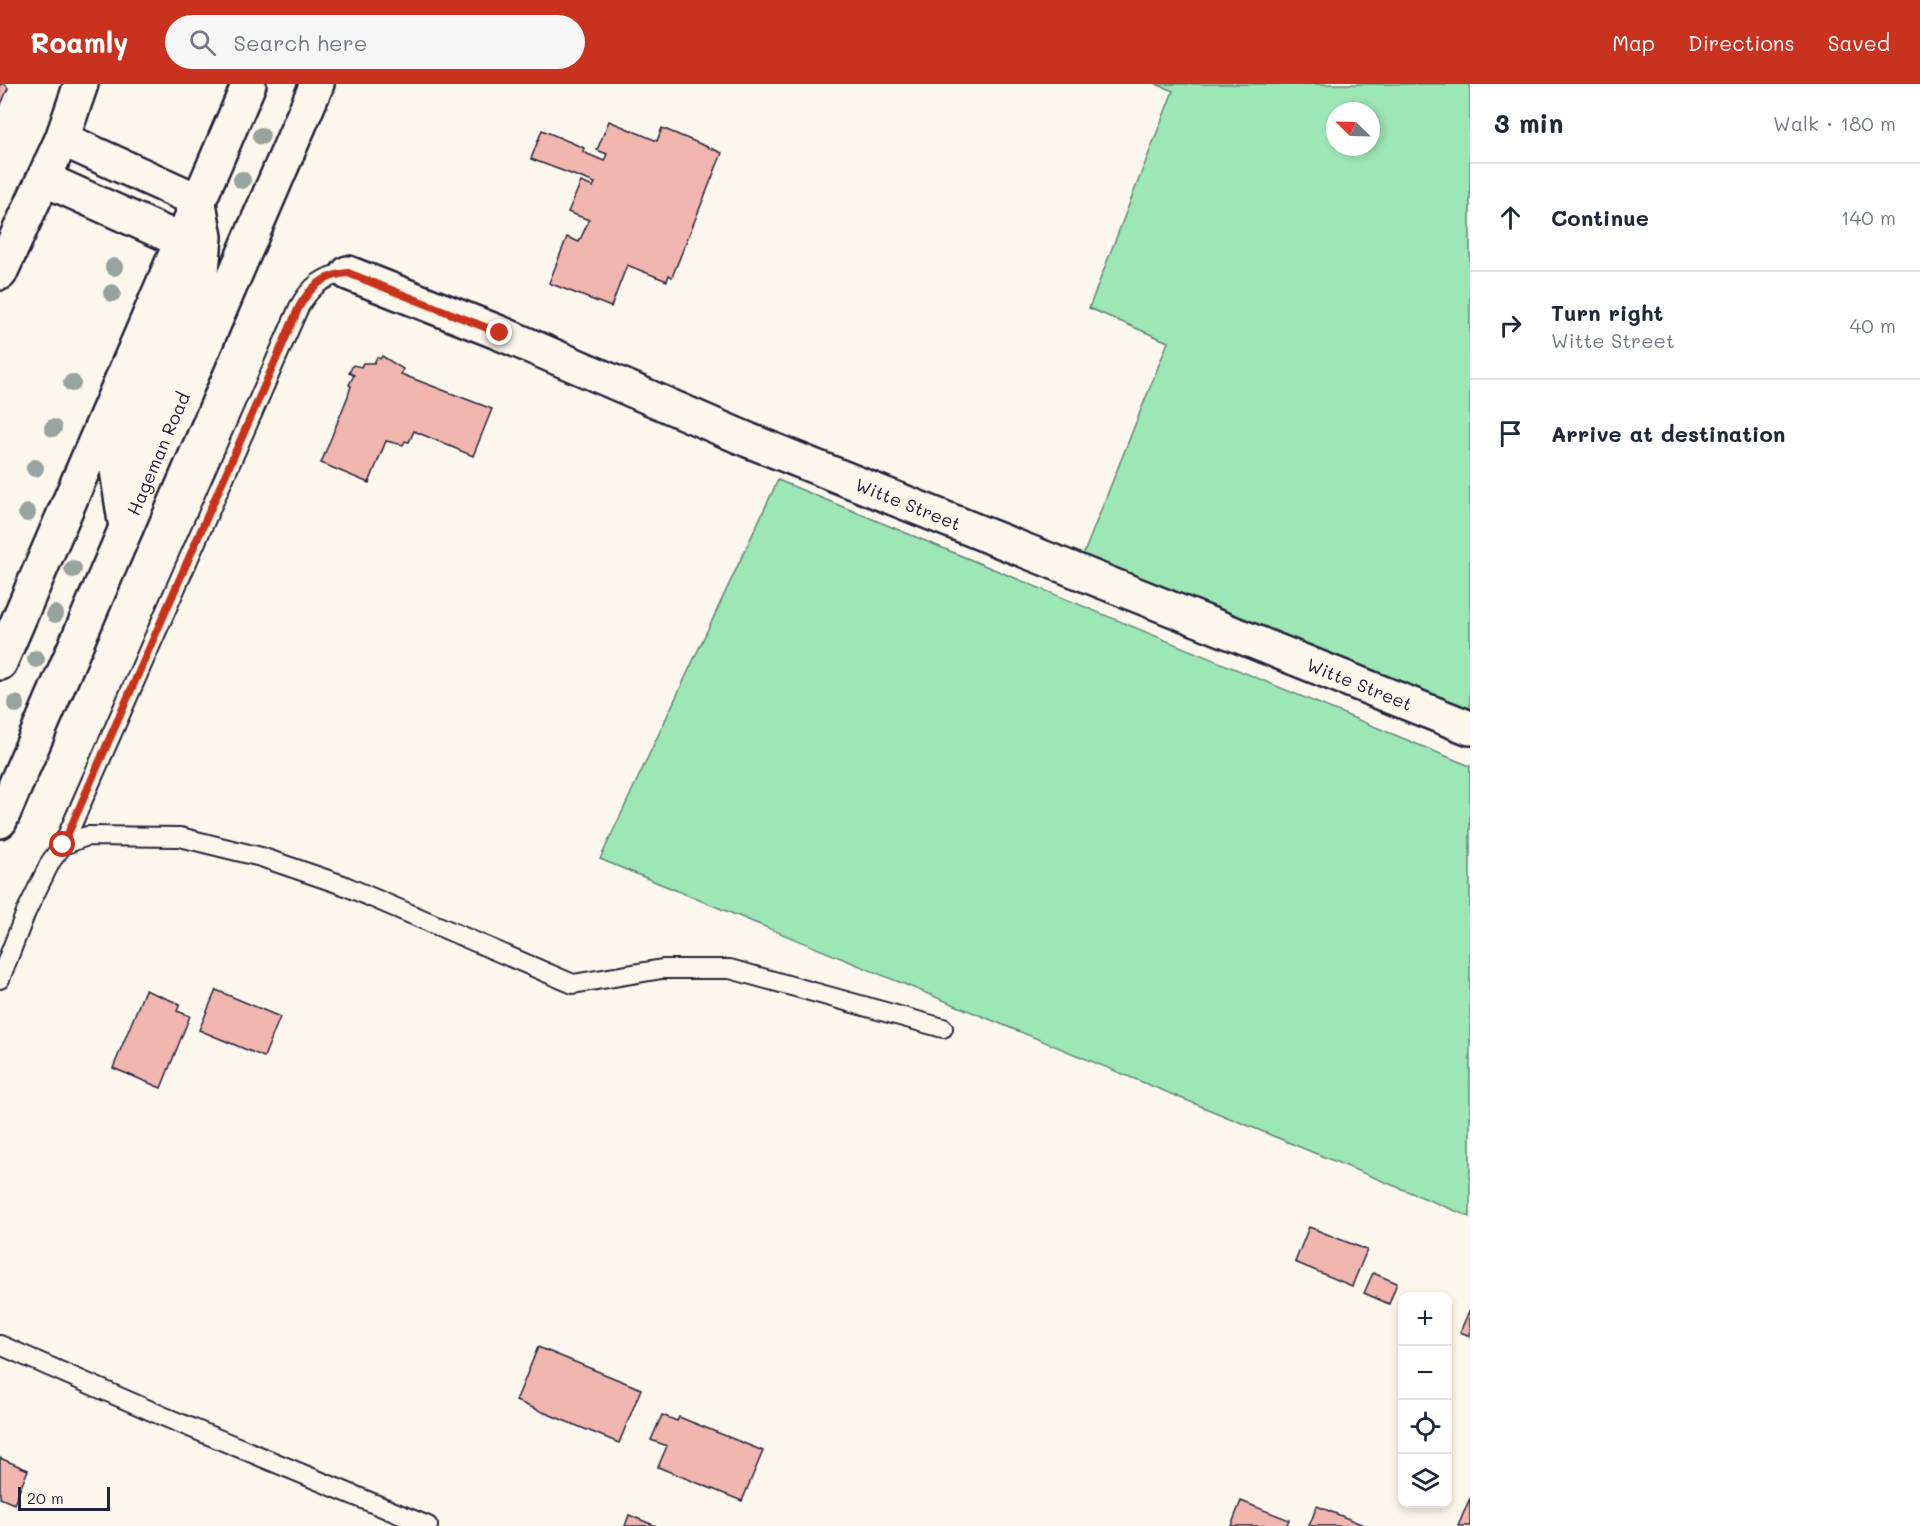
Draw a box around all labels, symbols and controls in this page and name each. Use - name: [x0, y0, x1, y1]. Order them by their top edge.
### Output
- search box: [165, 15, 585, 69]
- text: Roamly: [30, 24, 129, 60]
- icon: search: [186, 26, 219, 59]
- text: Search here: [234, 28, 367, 57]
- text: Map: [1612, 29, 1655, 56]
- text: Directions: [1688, 29, 1795, 56]
- text: Saved: [1828, 29, 1890, 56]
- north arrow: [1326, 102, 1380, 156]
- text: 3 min: [1494, 106, 1563, 140]
- text: Walk · 180 m: [1773, 110, 1896, 136]
- icon: ahead: [1494, 201, 1527, 234]
- text: Continue: [1551, 203, 1649, 232]
- text: 140 m: [1841, 204, 1896, 230]
- text: Turn right: [1551, 298, 1663, 327]
- icon: right: [1494, 309, 1527, 342]
- text: 40 m: [1850, 312, 1896, 338]
- route end: [486, 319, 512, 345]
- text: Witte Street: [1551, 327, 1675, 353]
- street label: Hageman Road: [121, 388, 195, 519]
- icon: arrive: [1494, 417, 1527, 450]
- text: Arrive at destination: [1551, 419, 1786, 448]
- street label: Witte Street: [852, 472, 964, 536]
- street label: Witte Street: [1303, 652, 1416, 716]
- route start: [49, 831, 75, 857]
- map controls: [1398, 1292, 1452, 1508]
- button: +: [1398, 1292, 1452, 1346]
- button: −: [1398, 1346, 1452, 1400]
- button: locate: [1398, 1400, 1452, 1454]
- button: layers: [1398, 1454, 1452, 1508]
- scale bar: [18, 1484, 110, 1512]
- text: 20 m: [27, 1487, 64, 1508]

